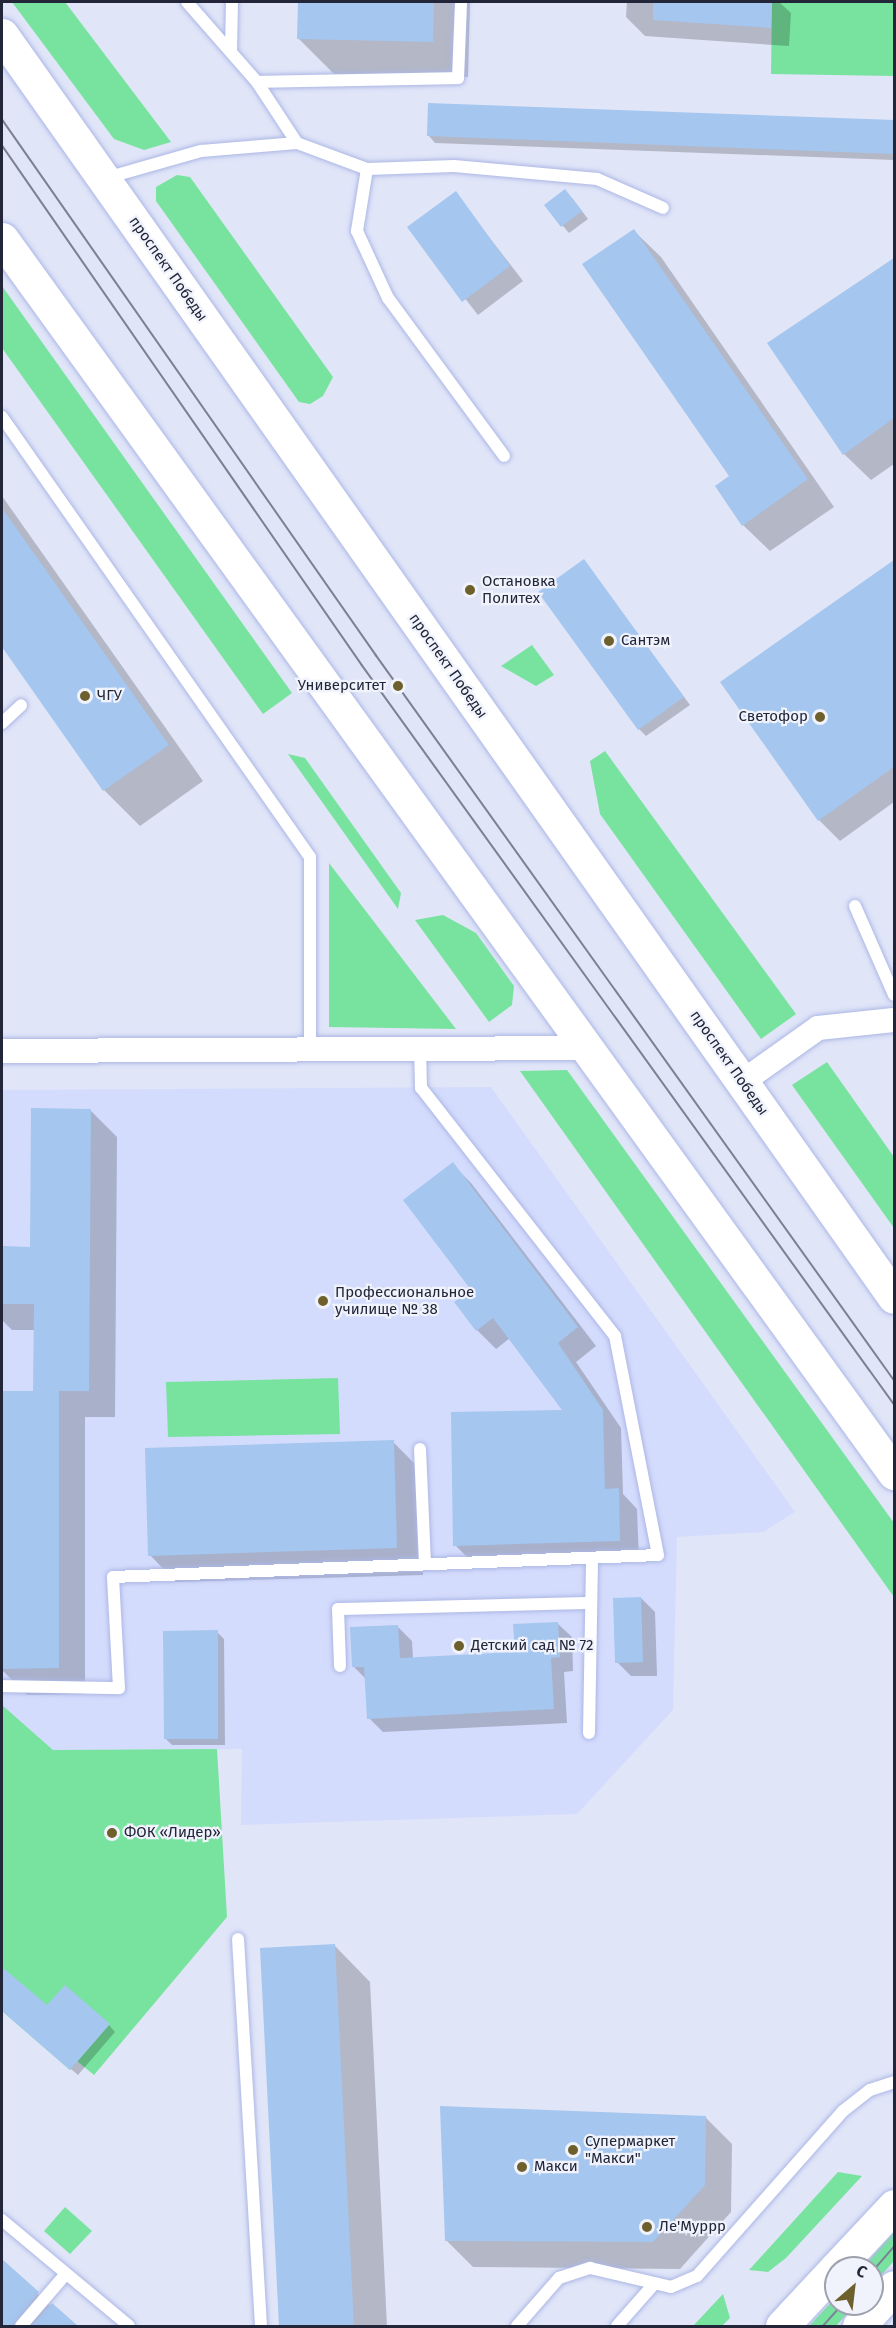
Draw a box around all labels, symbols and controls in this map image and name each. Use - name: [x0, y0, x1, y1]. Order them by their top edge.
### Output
- street label: проспект Победы: [125, 213, 211, 325]
- place label: Остановка Политех: [482, 572, 556, 607]
- marker: Остановка Политех: [463, 583, 477, 597]
- street label: проспект Победы: [405, 610, 491, 722]
- place label: Сантэм: [621, 632, 670, 650]
- marker: Сантэм: [602, 634, 616, 648]
- place label: Университет: [298, 677, 386, 695]
- marker: Университет: [391, 679, 405, 693]
- place label: ЧГУ: [97, 687, 122, 705]
- marker: ЧГУ: [78, 689, 92, 703]
- place label: Светофор: [739, 708, 808, 726]
- marker: Светофор: [813, 710, 827, 724]
- street label: проспект Победы: [686, 1007, 772, 1119]
- place label: Профессиональное училище № 38: [335, 1283, 474, 1318]
- marker: Профессиональное училище № 38: [316, 1294, 330, 1308]
- place label: Детский сад № 72: [471, 1637, 593, 1655]
- marker: Детский сад № 72: [452, 1639, 466, 1653]
- place label: ФОК «Лидер»: [124, 1824, 221, 1842]
- marker: ФОК «Лидер»: [105, 1826, 119, 1840]
- place label: Супермаркет "Макси": [585, 2132, 675, 2167]
- marker: Супермаркет "Макси": [566, 2143, 580, 2157]
- place label: Макси: [534, 2158, 578, 2176]
- marker: Макси: [515, 2160, 529, 2174]
- place label: Ле'Муррр: [659, 2218, 726, 2236]
- marker: Ле'Муррр: [640, 2220, 654, 2234]
- north arrow: [824, 2256, 884, 2316]
- text: С: [853, 2261, 870, 2282]

